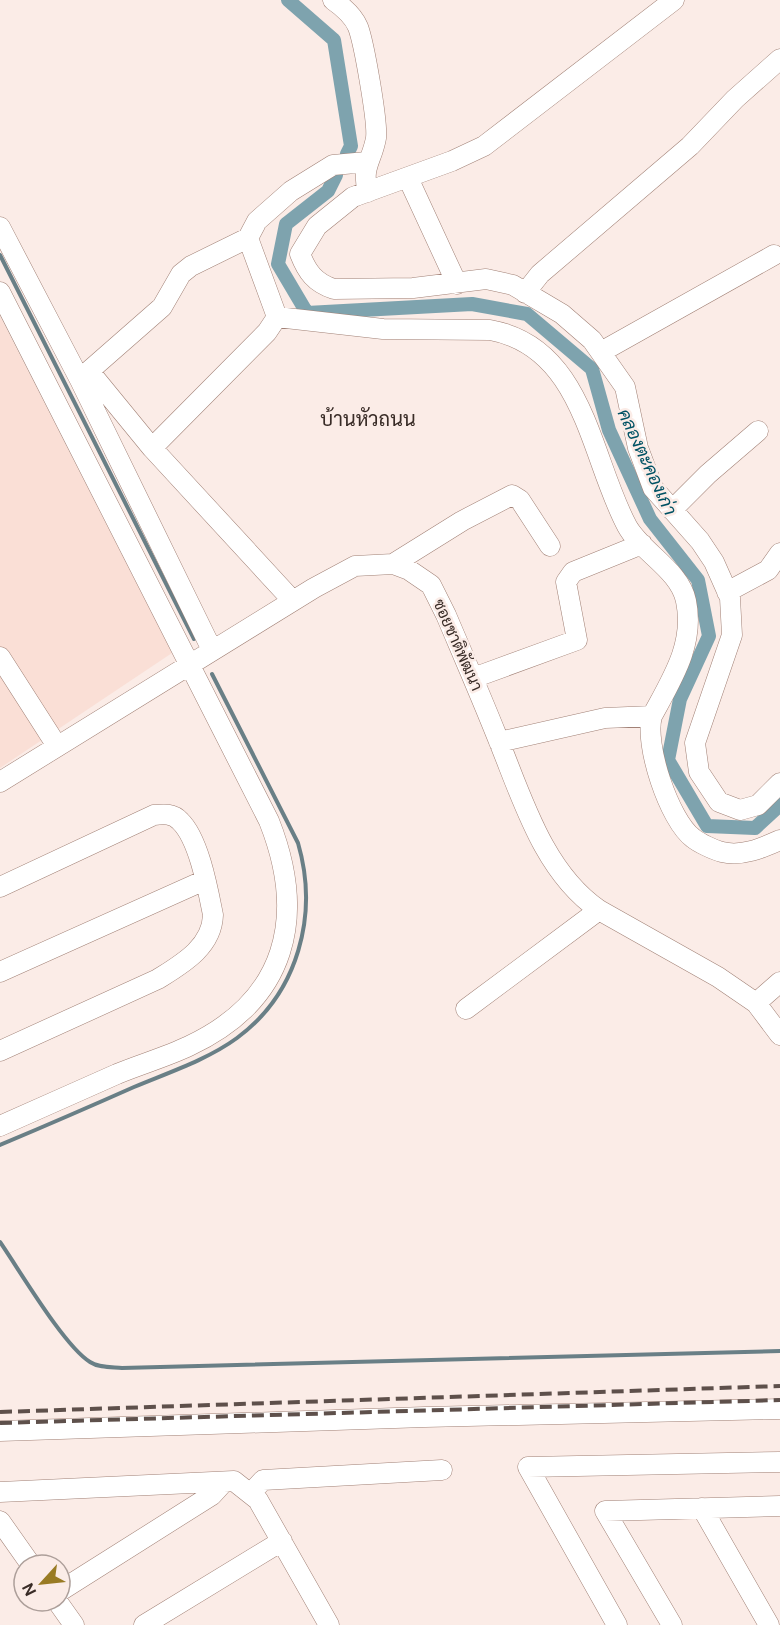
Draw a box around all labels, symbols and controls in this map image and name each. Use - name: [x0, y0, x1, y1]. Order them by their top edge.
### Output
- water label: คลองตะคองเก่า: [612, 405, 682, 519]
- district label: บ้านหัวถนน: [320, 406, 416, 432]
- street label: ซอยชาติพัฒนา: [428, 596, 488, 694]
- north arrow: [12, 1553, 72, 1613]
- text: N: [17, 1580, 41, 1600]

